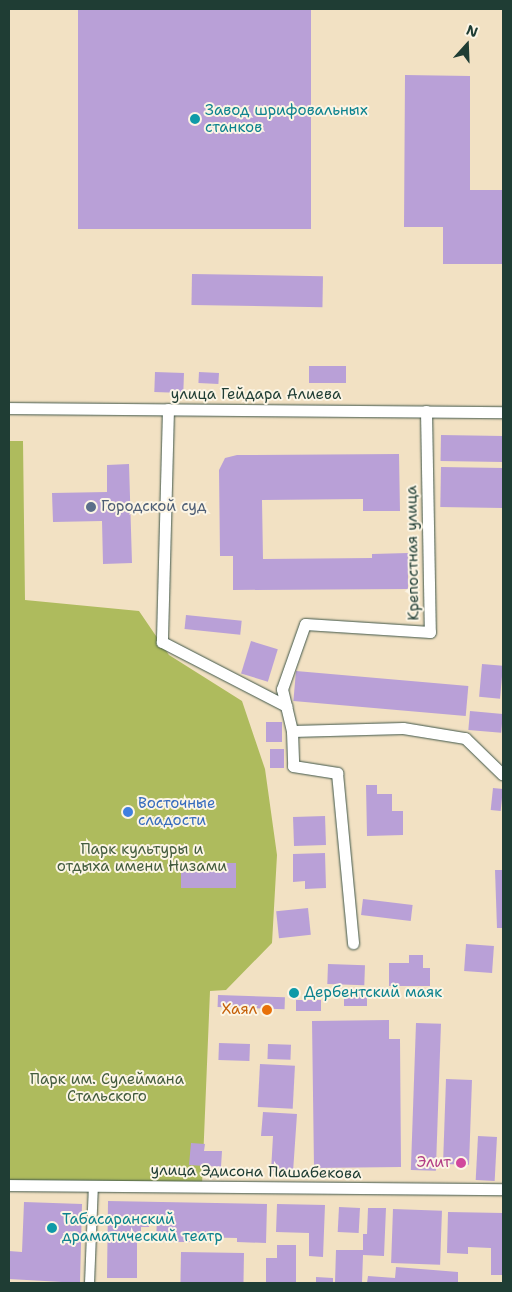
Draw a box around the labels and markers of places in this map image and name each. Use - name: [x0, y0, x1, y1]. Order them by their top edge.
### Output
- place label: Завод шрифовальных станков: [205, 101, 368, 136]
- marker: Завод шрифовальных станков: [189, 113, 201, 125]
- place label: Городской суд: [101, 498, 207, 516]
- marker: Городской суд: [85, 501, 97, 513]
- place label: Восточные сладости: [138, 794, 215, 829]
- marker: Восточные сладости: [122, 806, 134, 818]
- place label: Дербентский маяк: [304, 984, 442, 1002]
- marker: Дербентский маяк: [288, 987, 300, 999]
- place label: Хаял: [222, 1001, 257, 1019]
- marker: Хаял: [261, 1004, 273, 1016]
- place label: Элит: [417, 1154, 451, 1172]
- marker: Элит: [455, 1157, 467, 1169]
- place label: Табасаранский драматический театр: [62, 1210, 223, 1245]
- marker: Табасаранский драматический театр: [46, 1222, 58, 1234]

